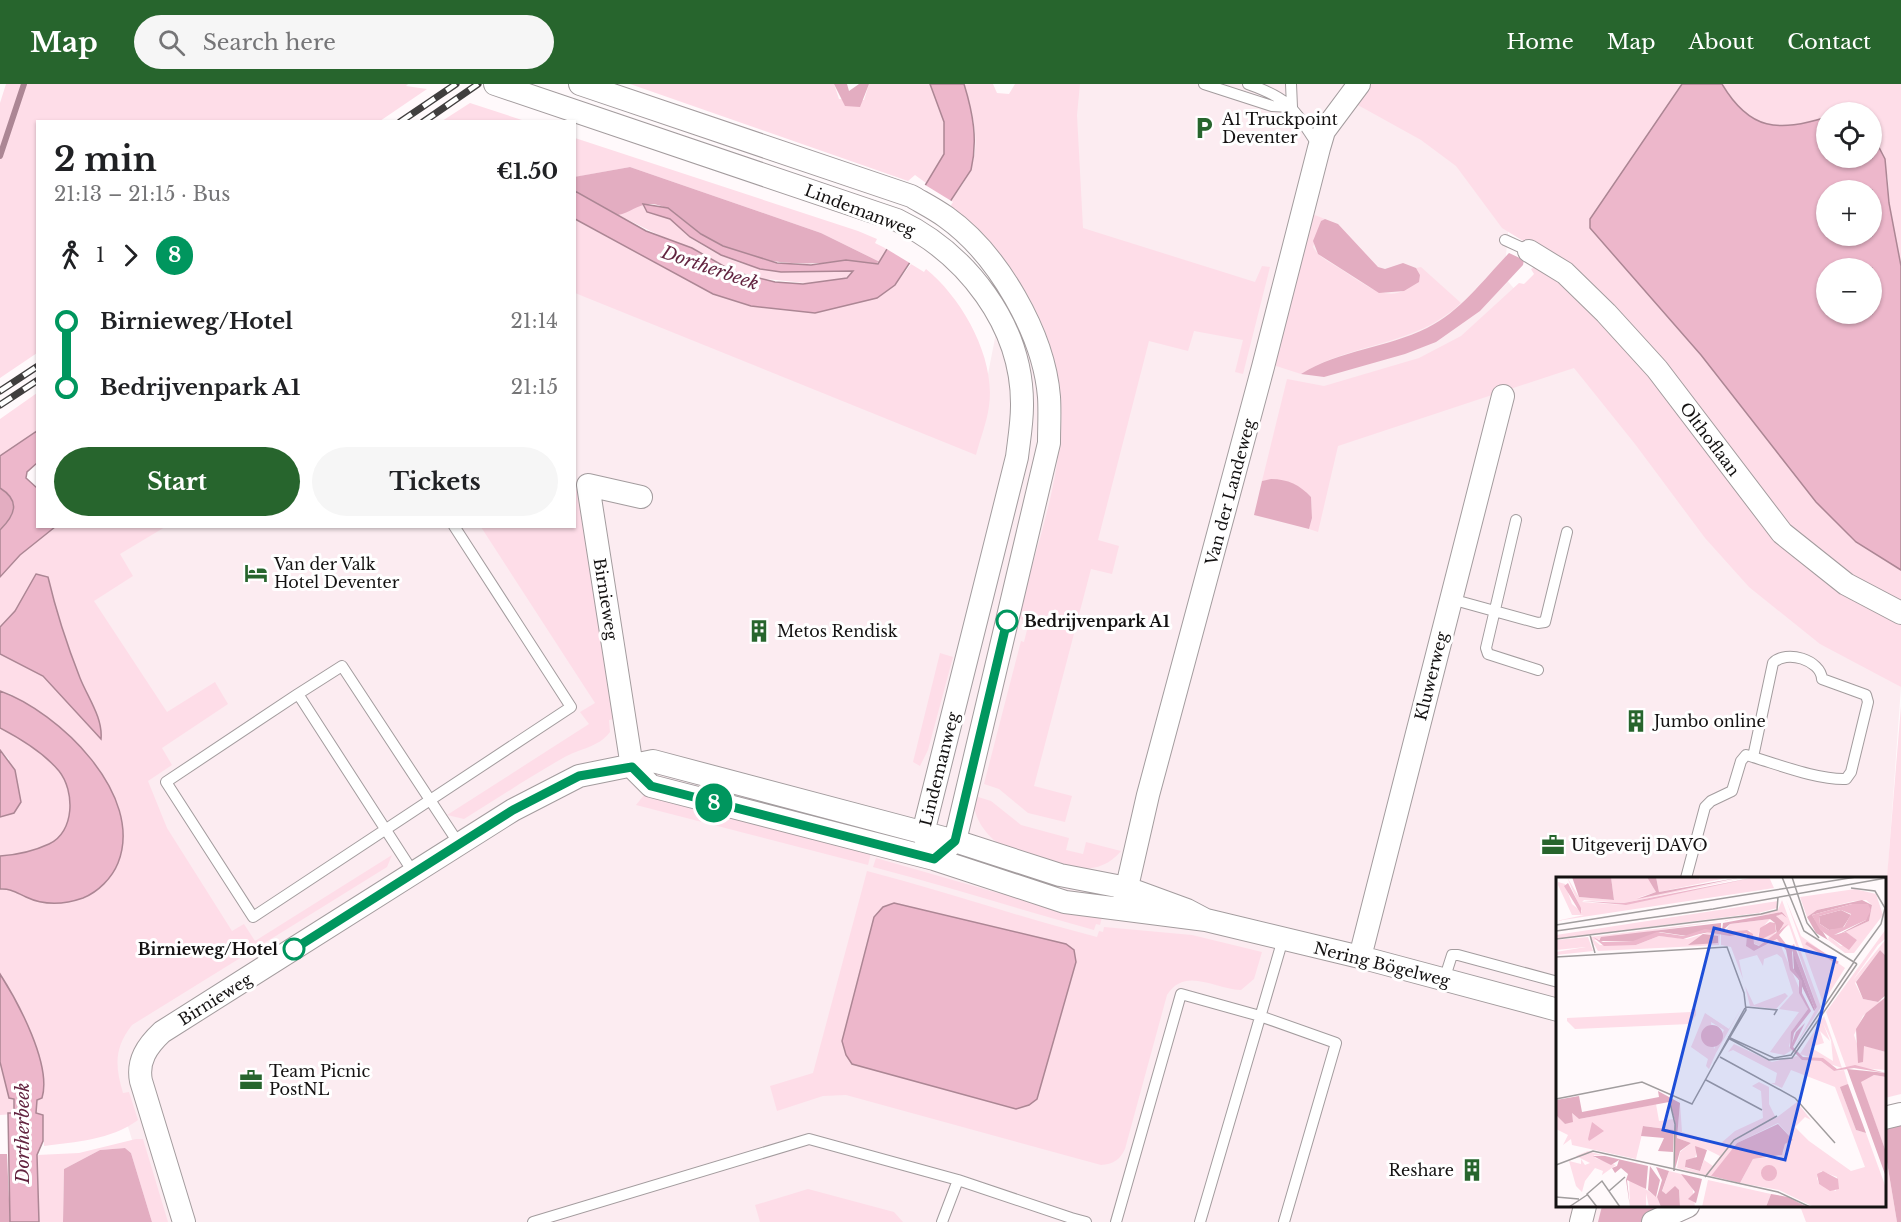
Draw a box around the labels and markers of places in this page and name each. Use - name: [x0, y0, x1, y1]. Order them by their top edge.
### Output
- place label: A1 Truckpoint Deventer: [1221, 109, 1338, 147]
- parking icon: A1 Truckpoint Deventer: [1191, 115, 1217, 141]
- place label: Van der Valk Hotel Deventer: [273, 554, 400, 592]
- hotel icon: Van der Valk Hotel Deventer: [243, 560, 269, 586]
- marker: Bedrijvenpark A1: [996, 610, 1018, 632]
- place label: Bedrijvenpark A1: [1024, 611, 1170, 631]
- building icon: Metos Rendisk: [746, 618, 772, 644]
- place label: Metos Rendisk: [777, 621, 898, 641]
- building icon: Jumbo online: [1623, 708, 1649, 734]
- place label: Jumbo online: [1652, 711, 1766, 731]
- office icon: Uitgeverij DAVO: [1540, 832, 1566, 858]
- place label: Uitgeverij DAVO: [1571, 835, 1708, 855]
- marker: Birnieweg/Hotel: [283, 938, 305, 960]
- place label: Birnieweg/Hotel: [138, 939, 278, 959]
- place label: Team Picnic PostNL: [269, 1061, 370, 1099]
- office icon: Team Picnic PostNL: [238, 1067, 264, 1093]
- building icon: Reshare: [1459, 1157, 1485, 1183]
- place label: Reshare: [1389, 1160, 1454, 1180]

